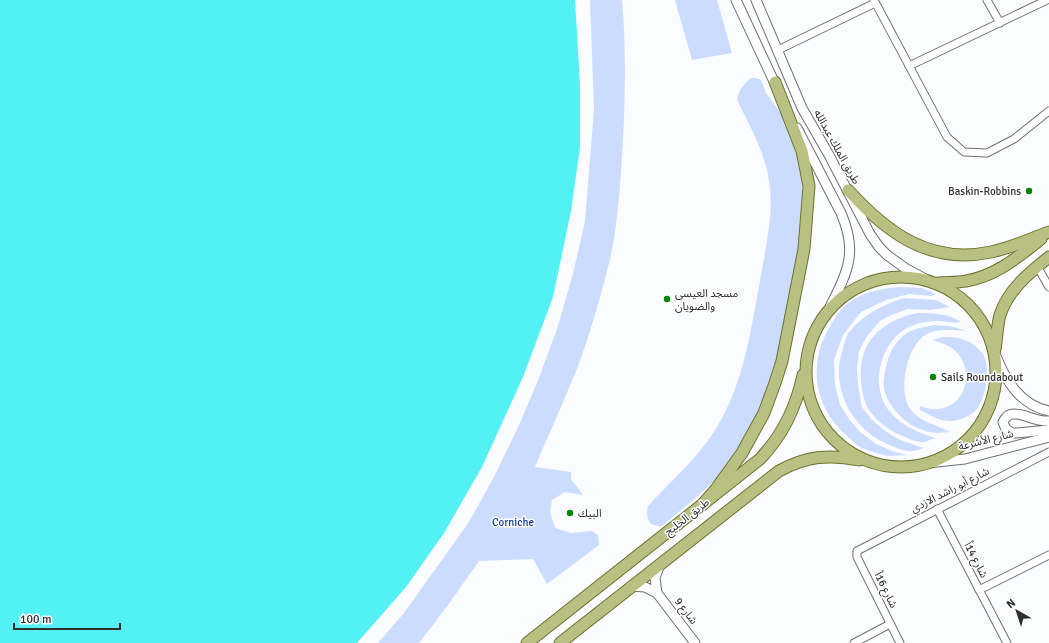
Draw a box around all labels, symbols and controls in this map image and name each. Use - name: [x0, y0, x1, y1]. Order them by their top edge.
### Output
- street label: طريق الملك عبدالله: [811, 108, 863, 187]
- place label: Baskin-Robbins: [948, 185, 1021, 198]
- marker: Baskin-Robbins: [1024, 186, 1034, 196]
- place label: مسجد العيسى والضويان: [675, 287, 738, 313]
- marker: مسجد العيسى والضويان: [662, 294, 672, 304]
- place label: Sails Roundabout: [941, 371, 1023, 384]
- marker: Sails Roundabout: [928, 372, 938, 382]
- street label: شارع الأشرعة: [957, 427, 1016, 454]
- street label: شارع أبو راشد الازدي: [908, 464, 993, 518]
- street label: طريق الخليج: [662, 496, 713, 539]
- place label: البيك: [578, 507, 602, 520]
- marker: البيك: [565, 508, 575, 518]
- park label: Corniche: [492, 516, 534, 529]
- street label: شارع 14أ: [961, 540, 991, 581]
- street label: شارع 16أ: [871, 570, 901, 611]
- north arrow: [997, 591, 1037, 631]
- street label: شارع 9: [671, 595, 700, 628]
- text: N: [1004, 596, 1018, 611]
- scale bar: [14, 605, 120, 631]
- text: 100 m: [20, 612, 52, 627]

